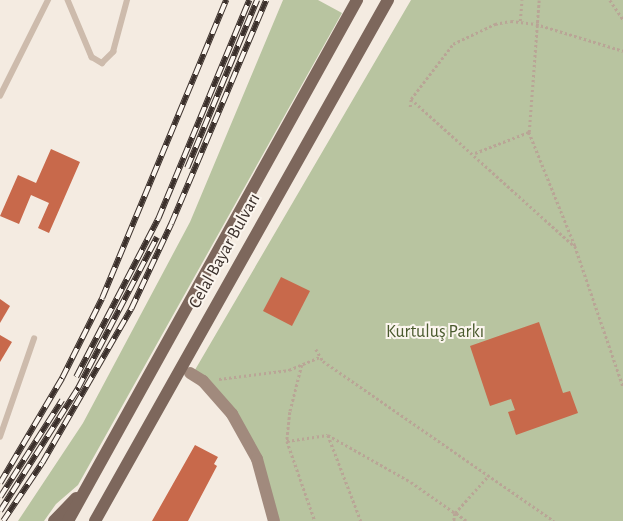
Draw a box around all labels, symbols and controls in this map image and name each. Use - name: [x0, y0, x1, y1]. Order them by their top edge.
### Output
- street label: Celal Bayar Bulvarı: [184, 190, 266, 312]
- park label: Kurtuluş Parkı: [386, 321, 484, 343]

